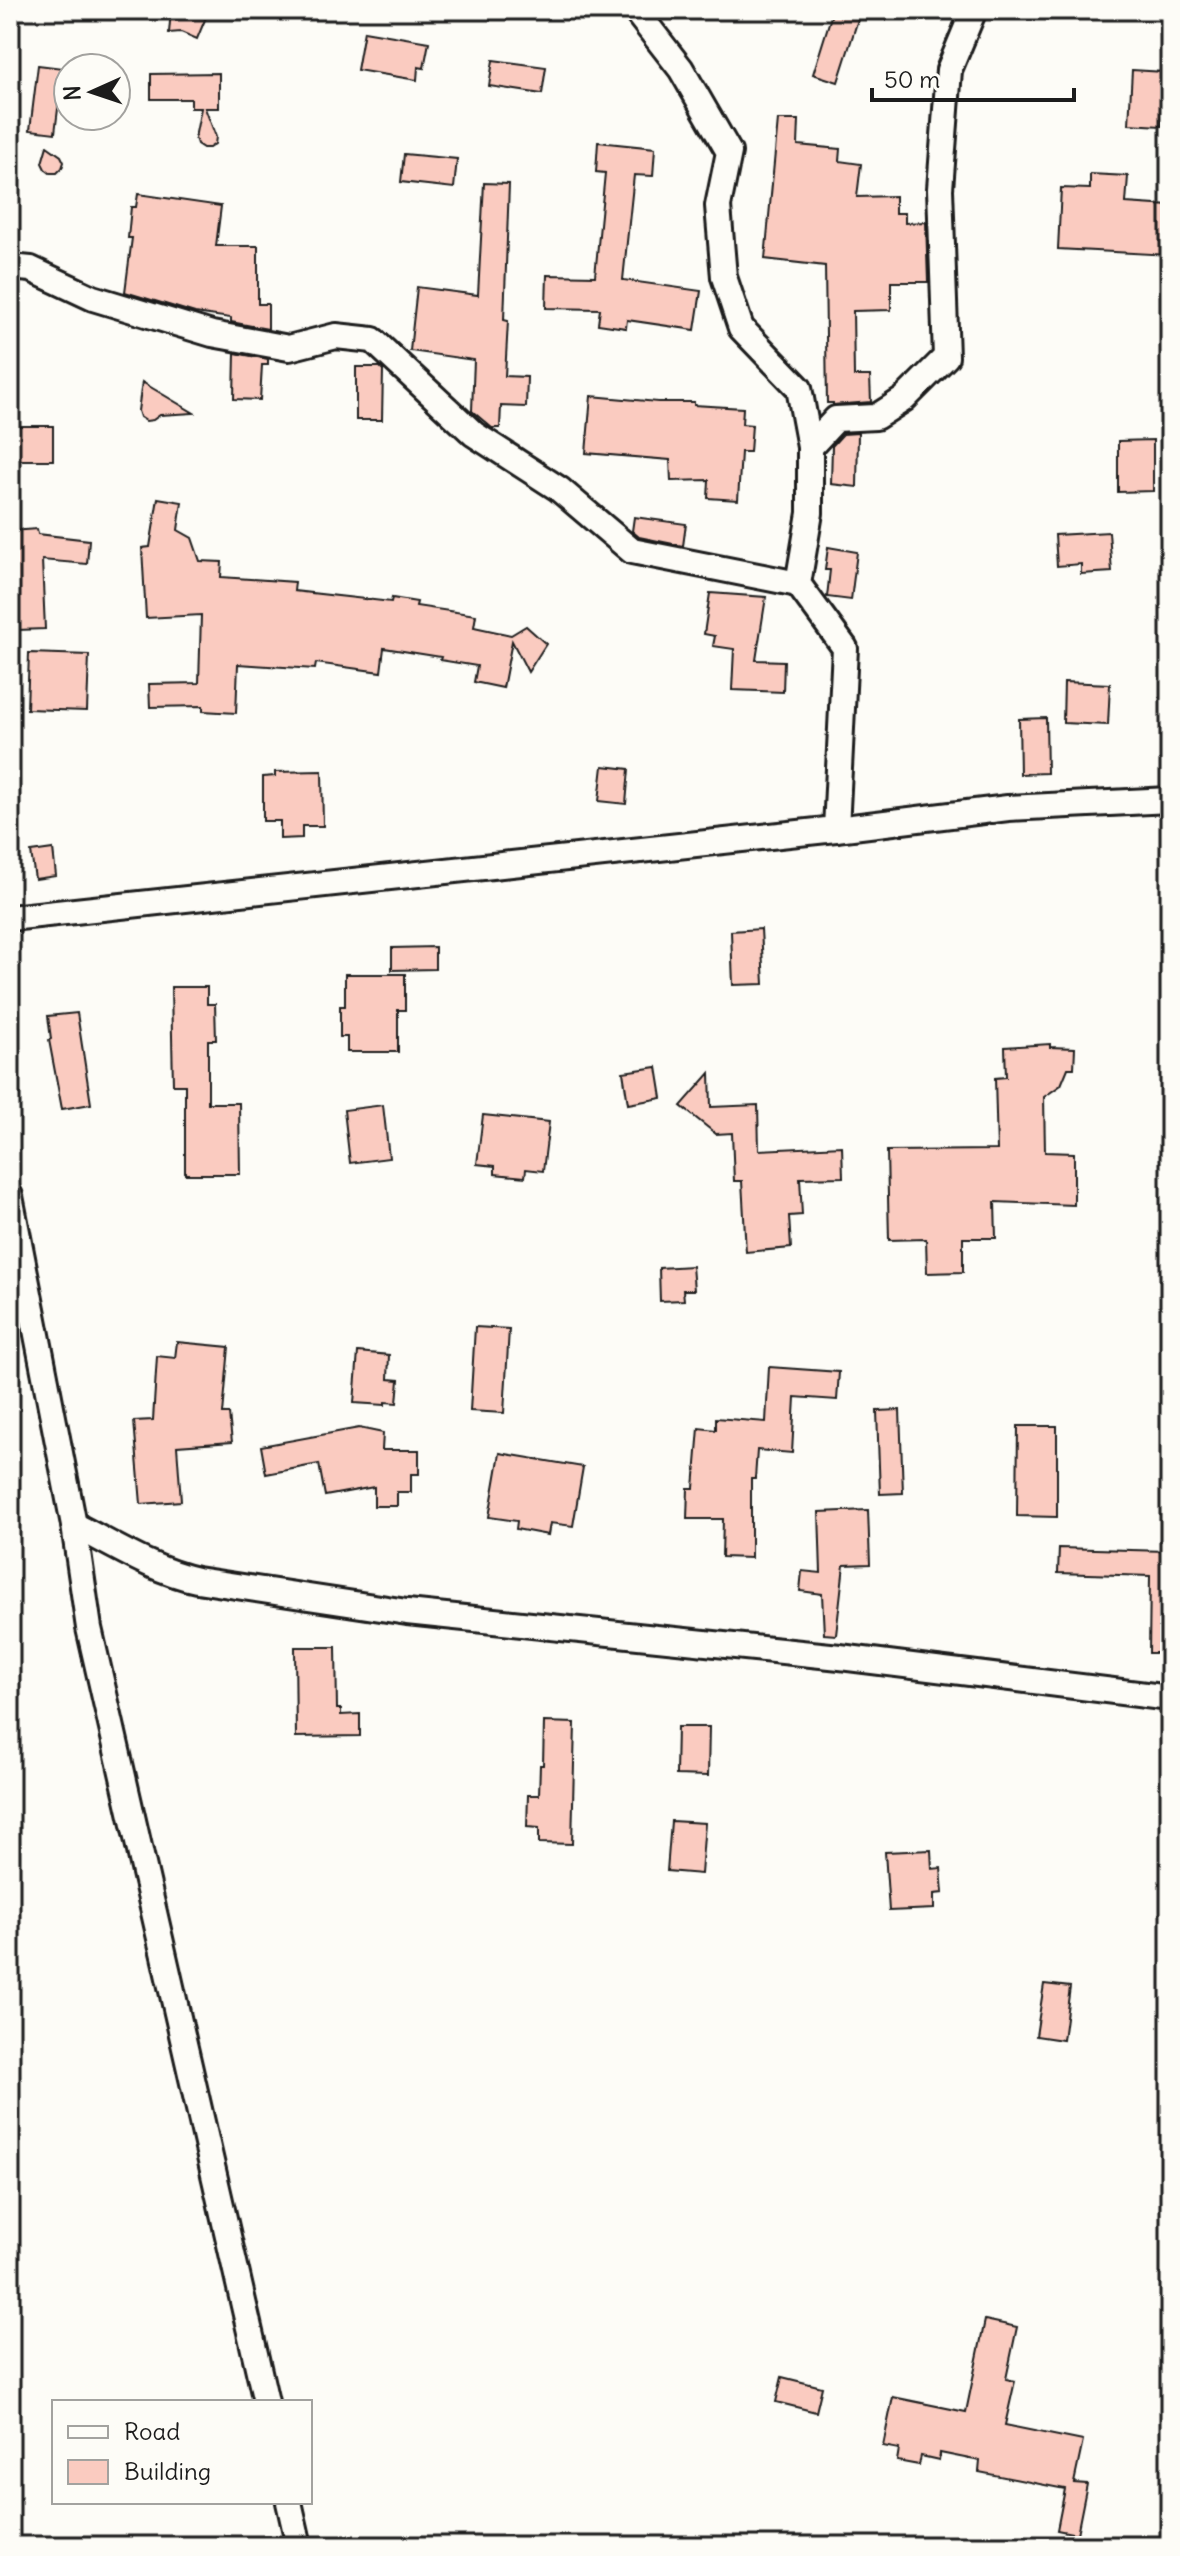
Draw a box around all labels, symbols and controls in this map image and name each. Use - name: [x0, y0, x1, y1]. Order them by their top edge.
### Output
- north arrow: [52, 52, 132, 132]
- scale bar: [872, 52, 1074, 102]
- text: 50 m: [884, 64, 940, 94]
- text: N: [58, 85, 86, 101]
- legend: [52, 2400, 312, 2504]
- text: Road: [124, 2416, 180, 2446]
- text: Building: [124, 2456, 211, 2486]

